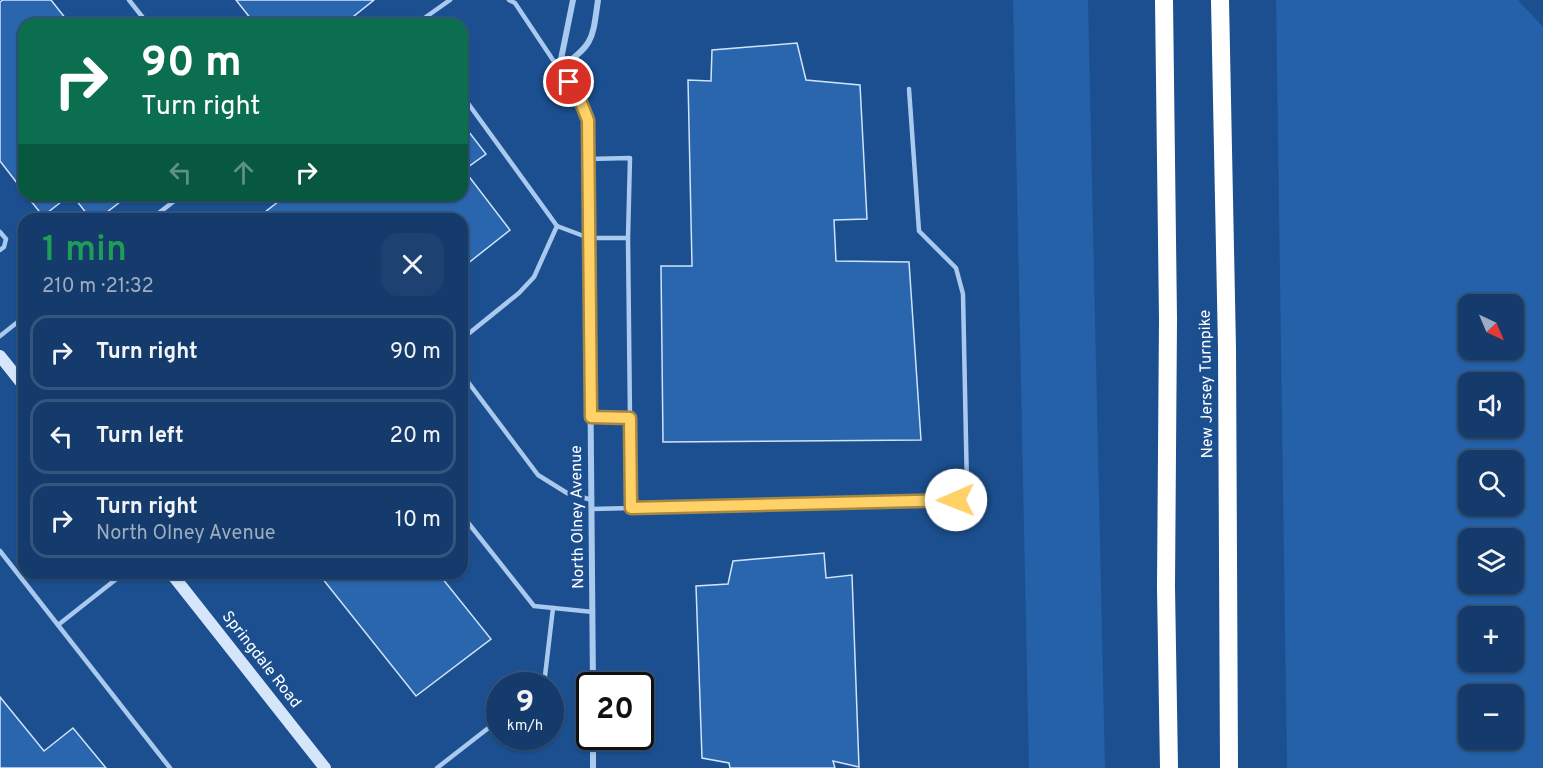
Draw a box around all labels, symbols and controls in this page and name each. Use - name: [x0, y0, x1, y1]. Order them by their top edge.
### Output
- text: 90 m: [141, 38, 242, 91]
- icon: right: [42, 42, 120, 120]
- pin: [543, 56, 594, 107]
- icon: arrive: [552, 65, 585, 98]
- text: Turn right: [141, 90, 260, 124]
- icon: left: [164, 156, 197, 189]
- icon: ahead: [227, 156, 260, 189]
- icon: right: [290, 156, 323, 189]
- text: 1 min: [42, 228, 127, 274]
- button: close: [381, 233, 444, 296]
- text: 210 m · 21:32: [42, 274, 154, 300]
- north arrow: [1458, 294, 1524, 360]
- map controls: [1458, 294, 1524, 750]
- street label: New Jersey Turnpike: [1196, 309, 1218, 459]
- icon: right: [45, 336, 78, 369]
- text: Turn right: [96, 339, 198, 366]
- text: 90 m: [390, 339, 441, 366]
- button: sound: [1458, 372, 1524, 438]
- icon: left: [45, 420, 78, 453]
- text: Turn left: [96, 423, 184, 450]
- text: 20 m: [390, 423, 441, 450]
- street label: North Olney Avenue: [567, 445, 589, 589]
- button: search: [1458, 450, 1524, 516]
- position arrow: [924, 468, 988, 532]
- text: Turn right: [96, 494, 198, 521]
- icon: right: [45, 504, 78, 537]
- text: 10 m: [395, 507, 441, 534]
- text: North Olney Avenue: [96, 521, 276, 547]
- button: layers: [1458, 528, 1524, 594]
- button: +: [1458, 606, 1524, 672]
- street label: Springdale Road: [217, 607, 305, 713]
- speed limit sign: 20: [576, 672, 654, 750]
- button: −: [1458, 684, 1524, 750]
- text: 9: [516, 685, 534, 722]
- text: km/h: [507, 717, 543, 736]

